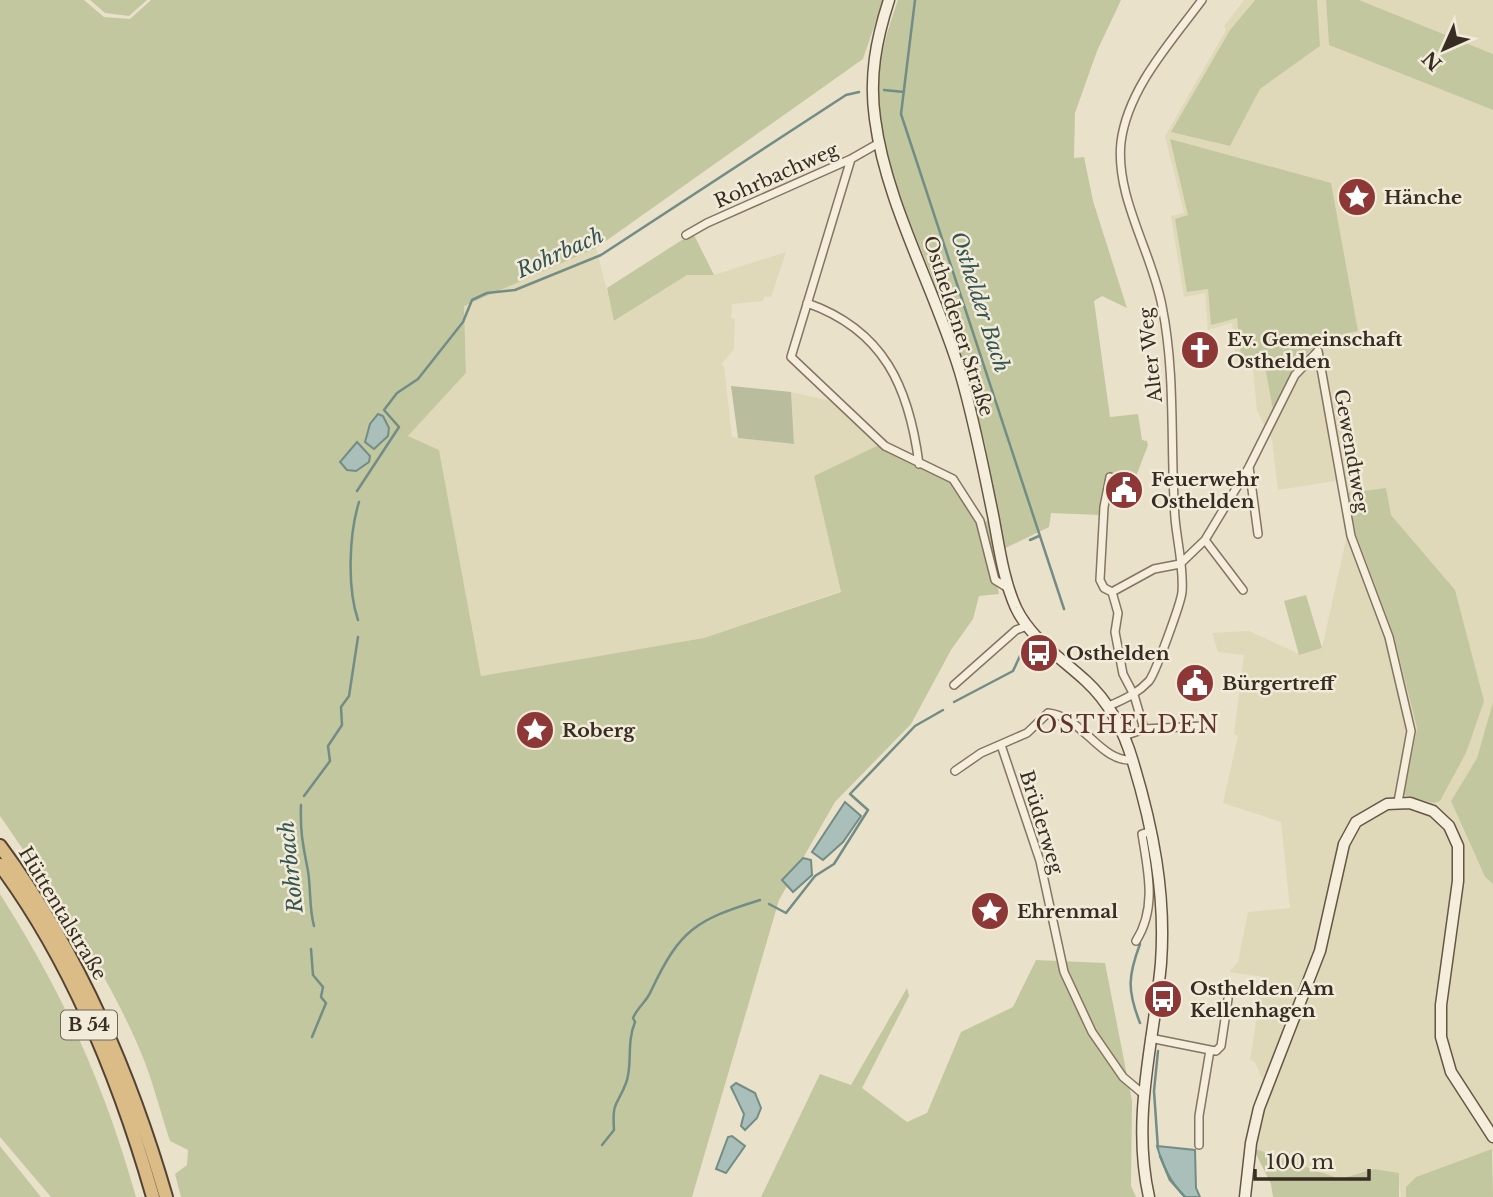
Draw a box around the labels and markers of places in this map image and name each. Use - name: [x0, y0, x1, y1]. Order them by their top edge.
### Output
- place icon: Hänche: [1336, 176, 1378, 218]
- place label: Hänche: [1384, 186, 1462, 209]
- place label: Ev. Gemeinschaft Osthelden: [1227, 328, 1403, 373]
- church icon: Ev. Gemeinschaft Osthelden: [1179, 329, 1221, 371]
- place label: Feuerwehr Osthelden: [1151, 468, 1260, 513]
- public building icon: Feuerwehr Osthelden: [1103, 469, 1145, 511]
- bus stop icon: Osthelden: [1018, 632, 1060, 674]
- place label: Osthelden: [1066, 642, 1170, 665]
- public building icon: Bürgertreff: [1174, 662, 1216, 704]
- place label: Bürgertreff: [1222, 672, 1337, 695]
- place icon: Roberg: [514, 709, 556, 751]
- place label: Roberg: [562, 719, 636, 742]
- place icon: Ehrenmal: [969, 890, 1011, 932]
- place label: Ehrenmal: [1017, 900, 1118, 923]
- place label: Osthelden Am Kellenhagen: [1190, 977, 1334, 1022]
- bus stop icon: Osthelden Am Kellenhagen: [1142, 978, 1184, 1020]

